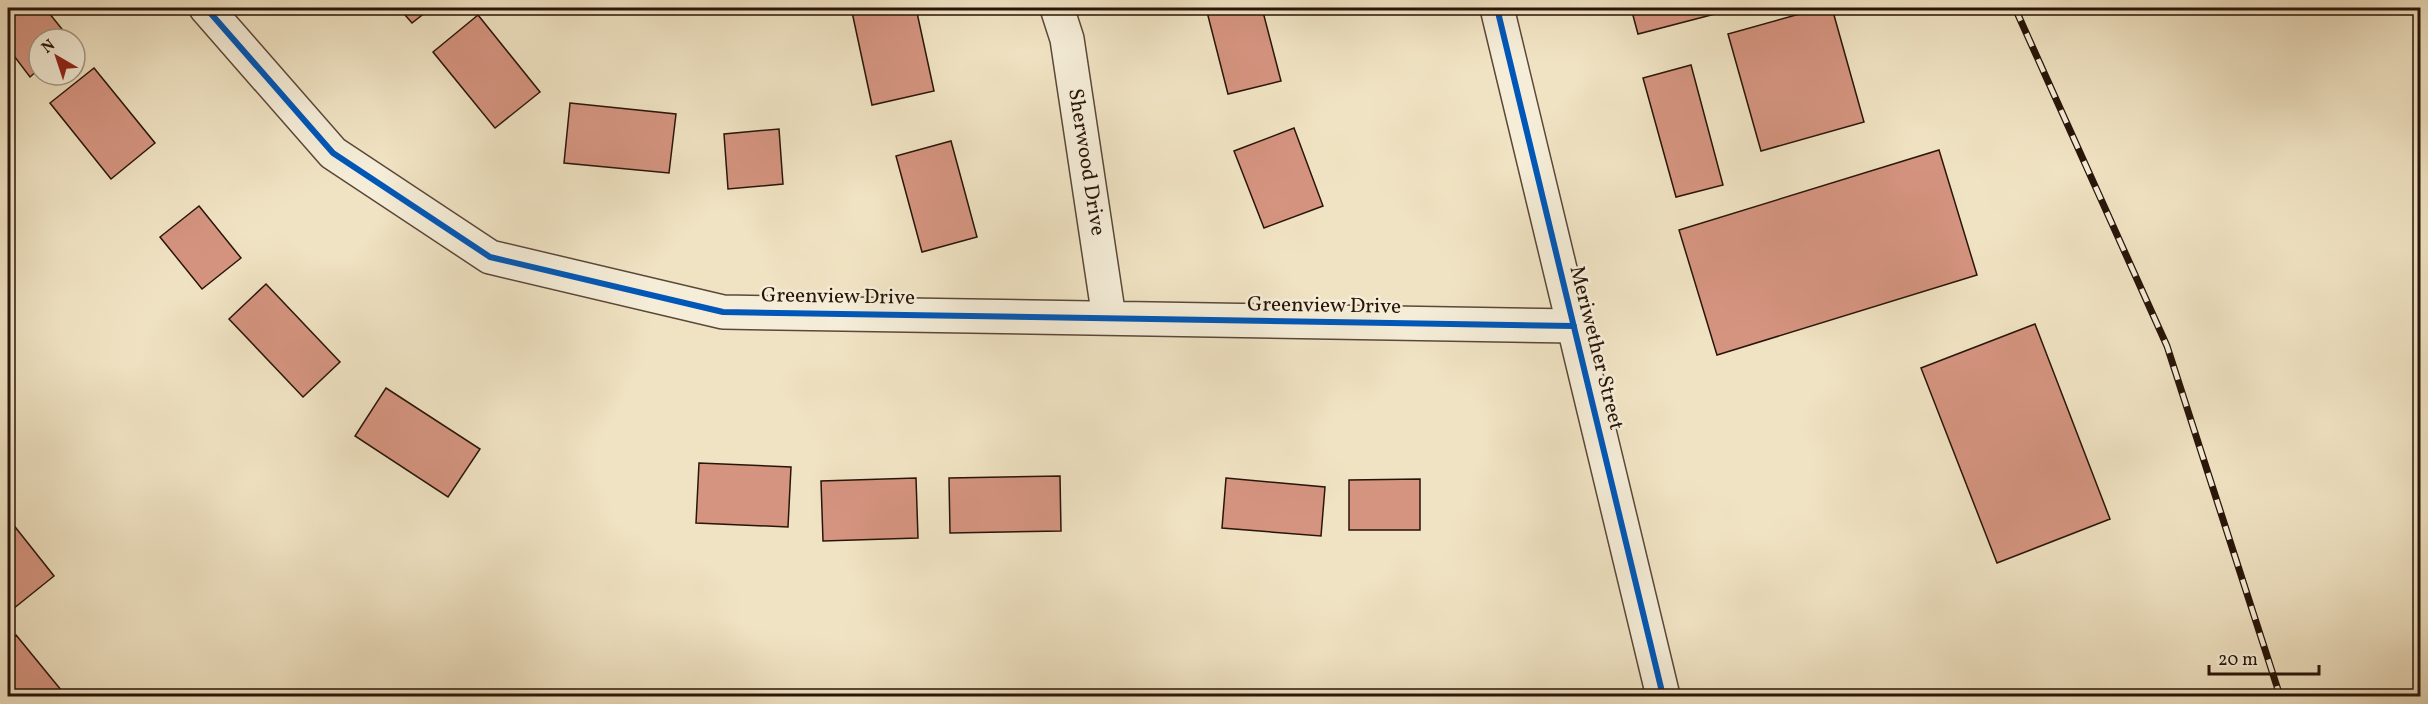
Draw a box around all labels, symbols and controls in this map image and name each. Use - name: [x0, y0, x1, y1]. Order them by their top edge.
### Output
- north arrow: [27, 27, 87, 87]
- text: N: [37, 34, 61, 59]
- street label: Sherwood Drive: [1060, 86, 1112, 238]
- street label: Meriwether Street: [1562, 263, 1630, 433]
- street label: Greenview Drive: [761, 281, 915, 313]
- street label: Greenview Drive: [1247, 290, 1401, 322]
- scale bar: [2209, 638, 2318, 676]
- text: 20 m: [2218, 648, 2258, 673]

